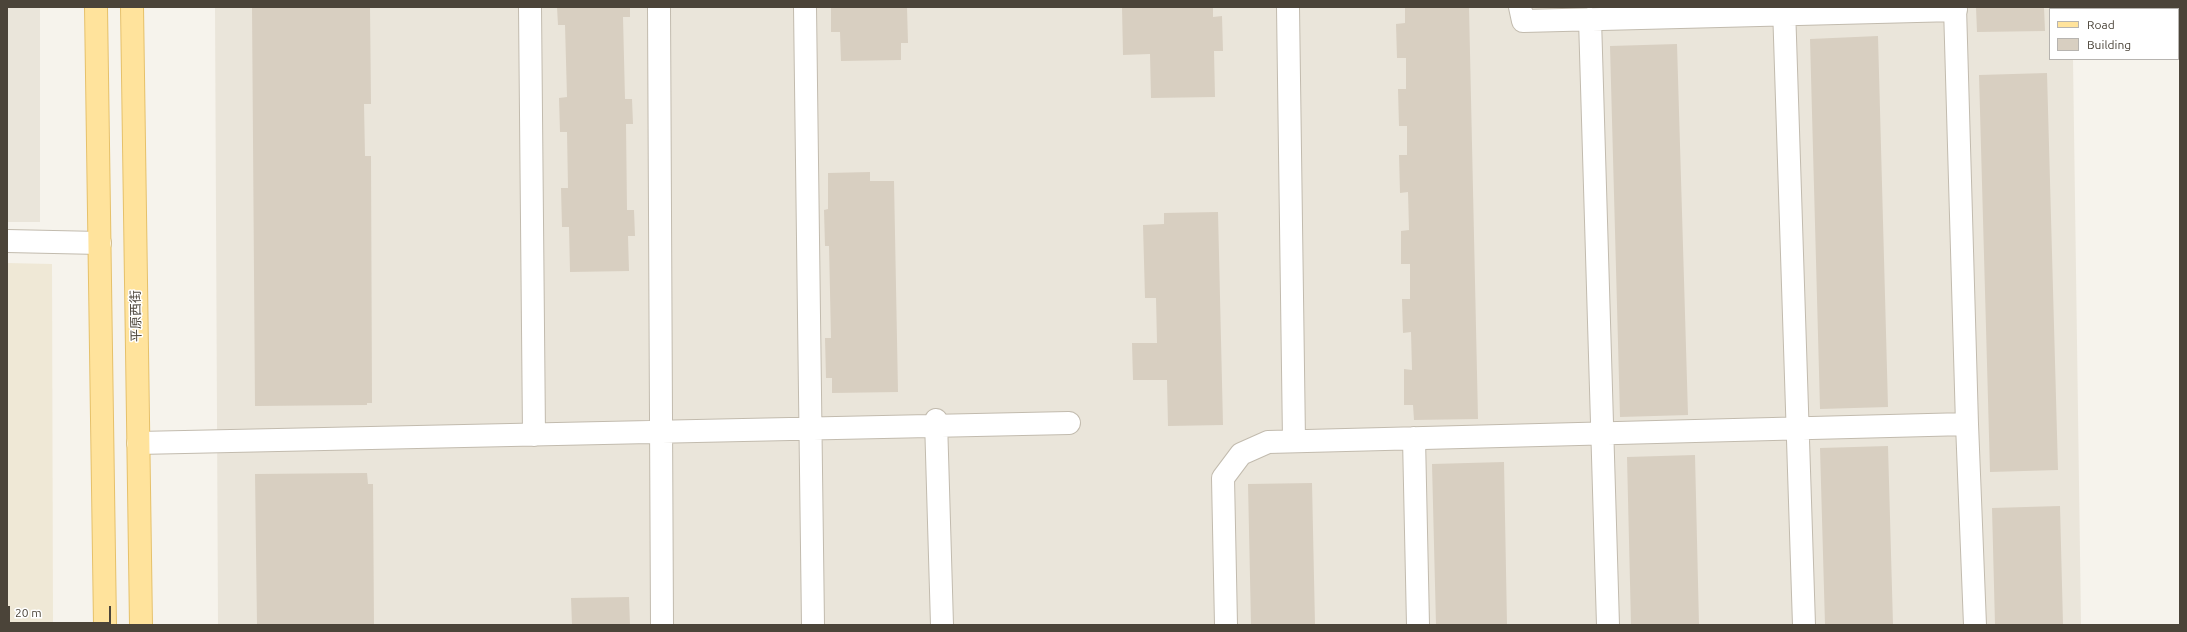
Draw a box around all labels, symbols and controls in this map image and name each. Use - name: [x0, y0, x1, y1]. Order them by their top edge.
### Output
- legend: [2049, 8, 2179, 60]
- text: Road: [2087, 18, 2115, 31]
- text: Building: [2087, 38, 2131, 51]
- street label: 平原西街: [128, 290, 144, 342]
- scale bar: [10, 598, 113, 624]
- text: 20 m: [15, 606, 42, 619]

